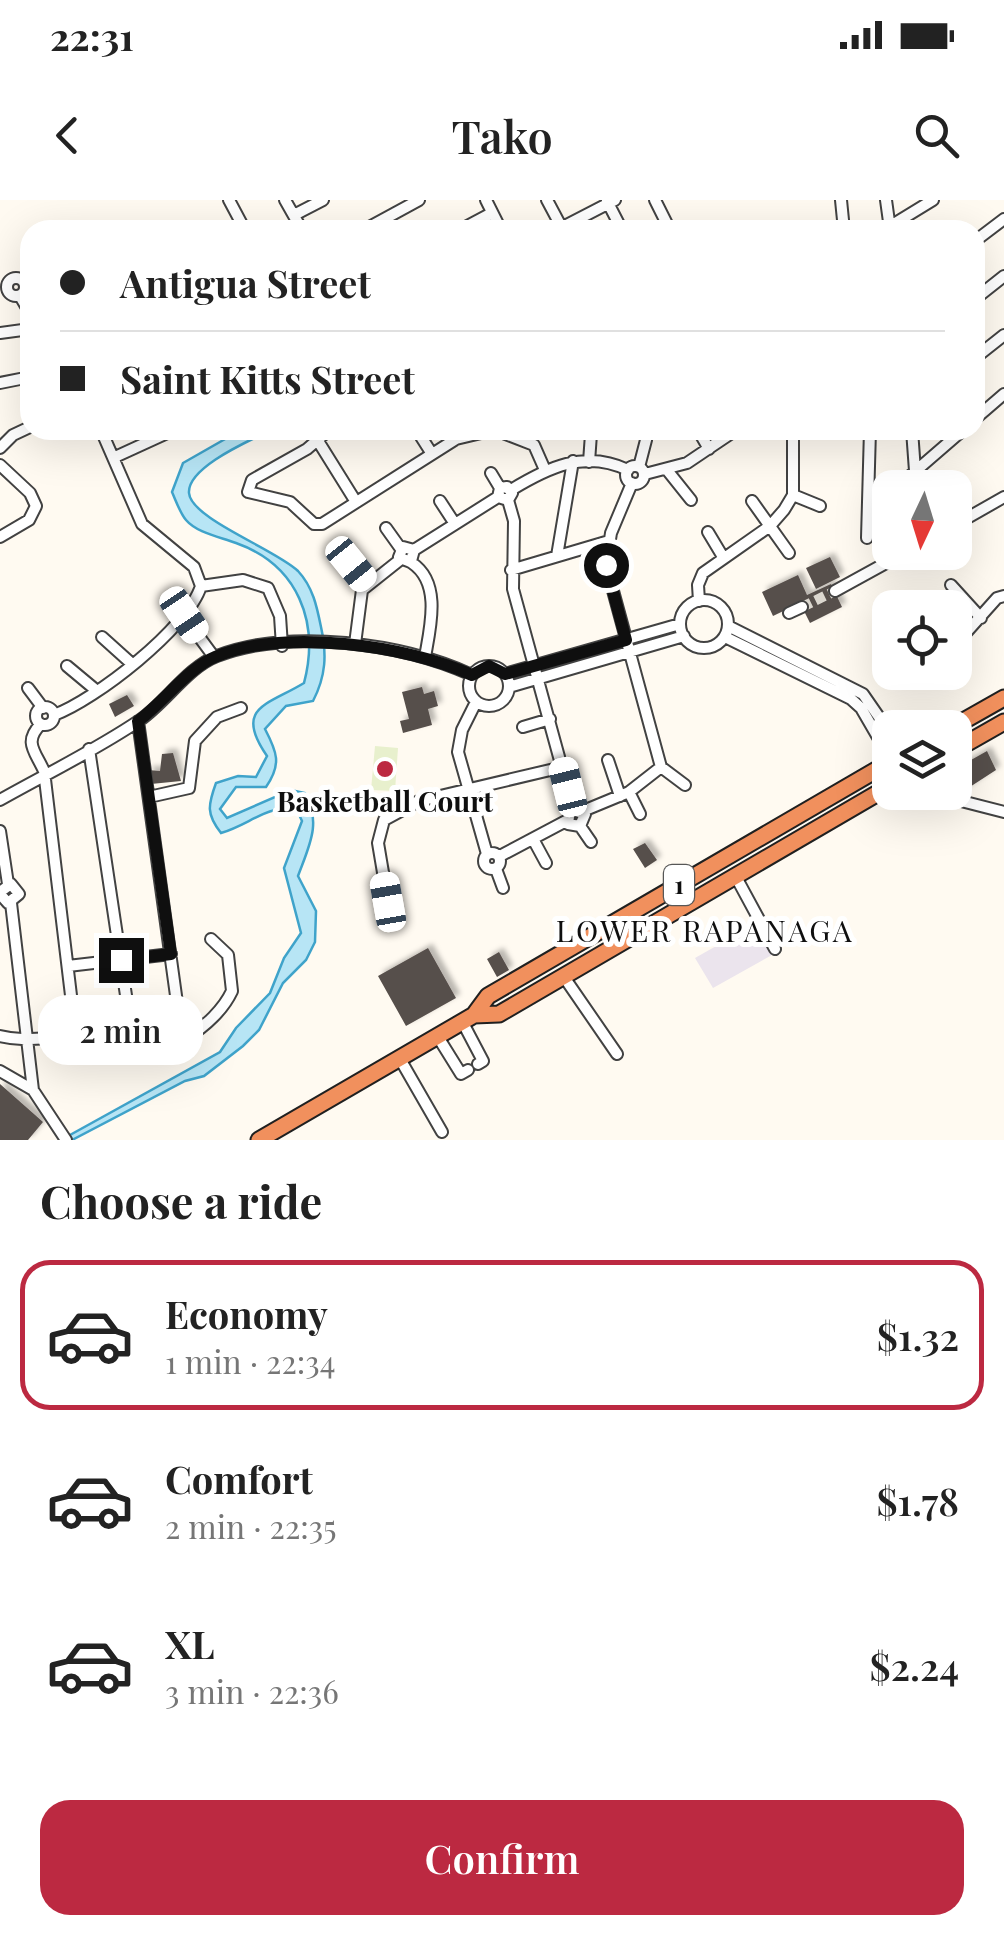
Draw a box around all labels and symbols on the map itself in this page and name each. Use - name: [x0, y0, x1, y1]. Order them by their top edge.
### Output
- north arrow: [872, 470, 972, 570]
- car: [320, 531, 382, 597]
- route start: [584, 543, 629, 588]
- car: [155, 582, 213, 648]
- car: [546, 754, 590, 820]
- marker: Basketball Court: [374, 758, 396, 780]
- place label: Basketball Court: [277, 782, 493, 819]
- road number: 1: [664, 865, 694, 905]
- car: [368, 870, 408, 934]
- district label: LOWER RAPANAGA: [556, 910, 854, 950]
- route end: [99, 938, 144, 983]
- callout: 2 min: [38, 995, 204, 1065]

